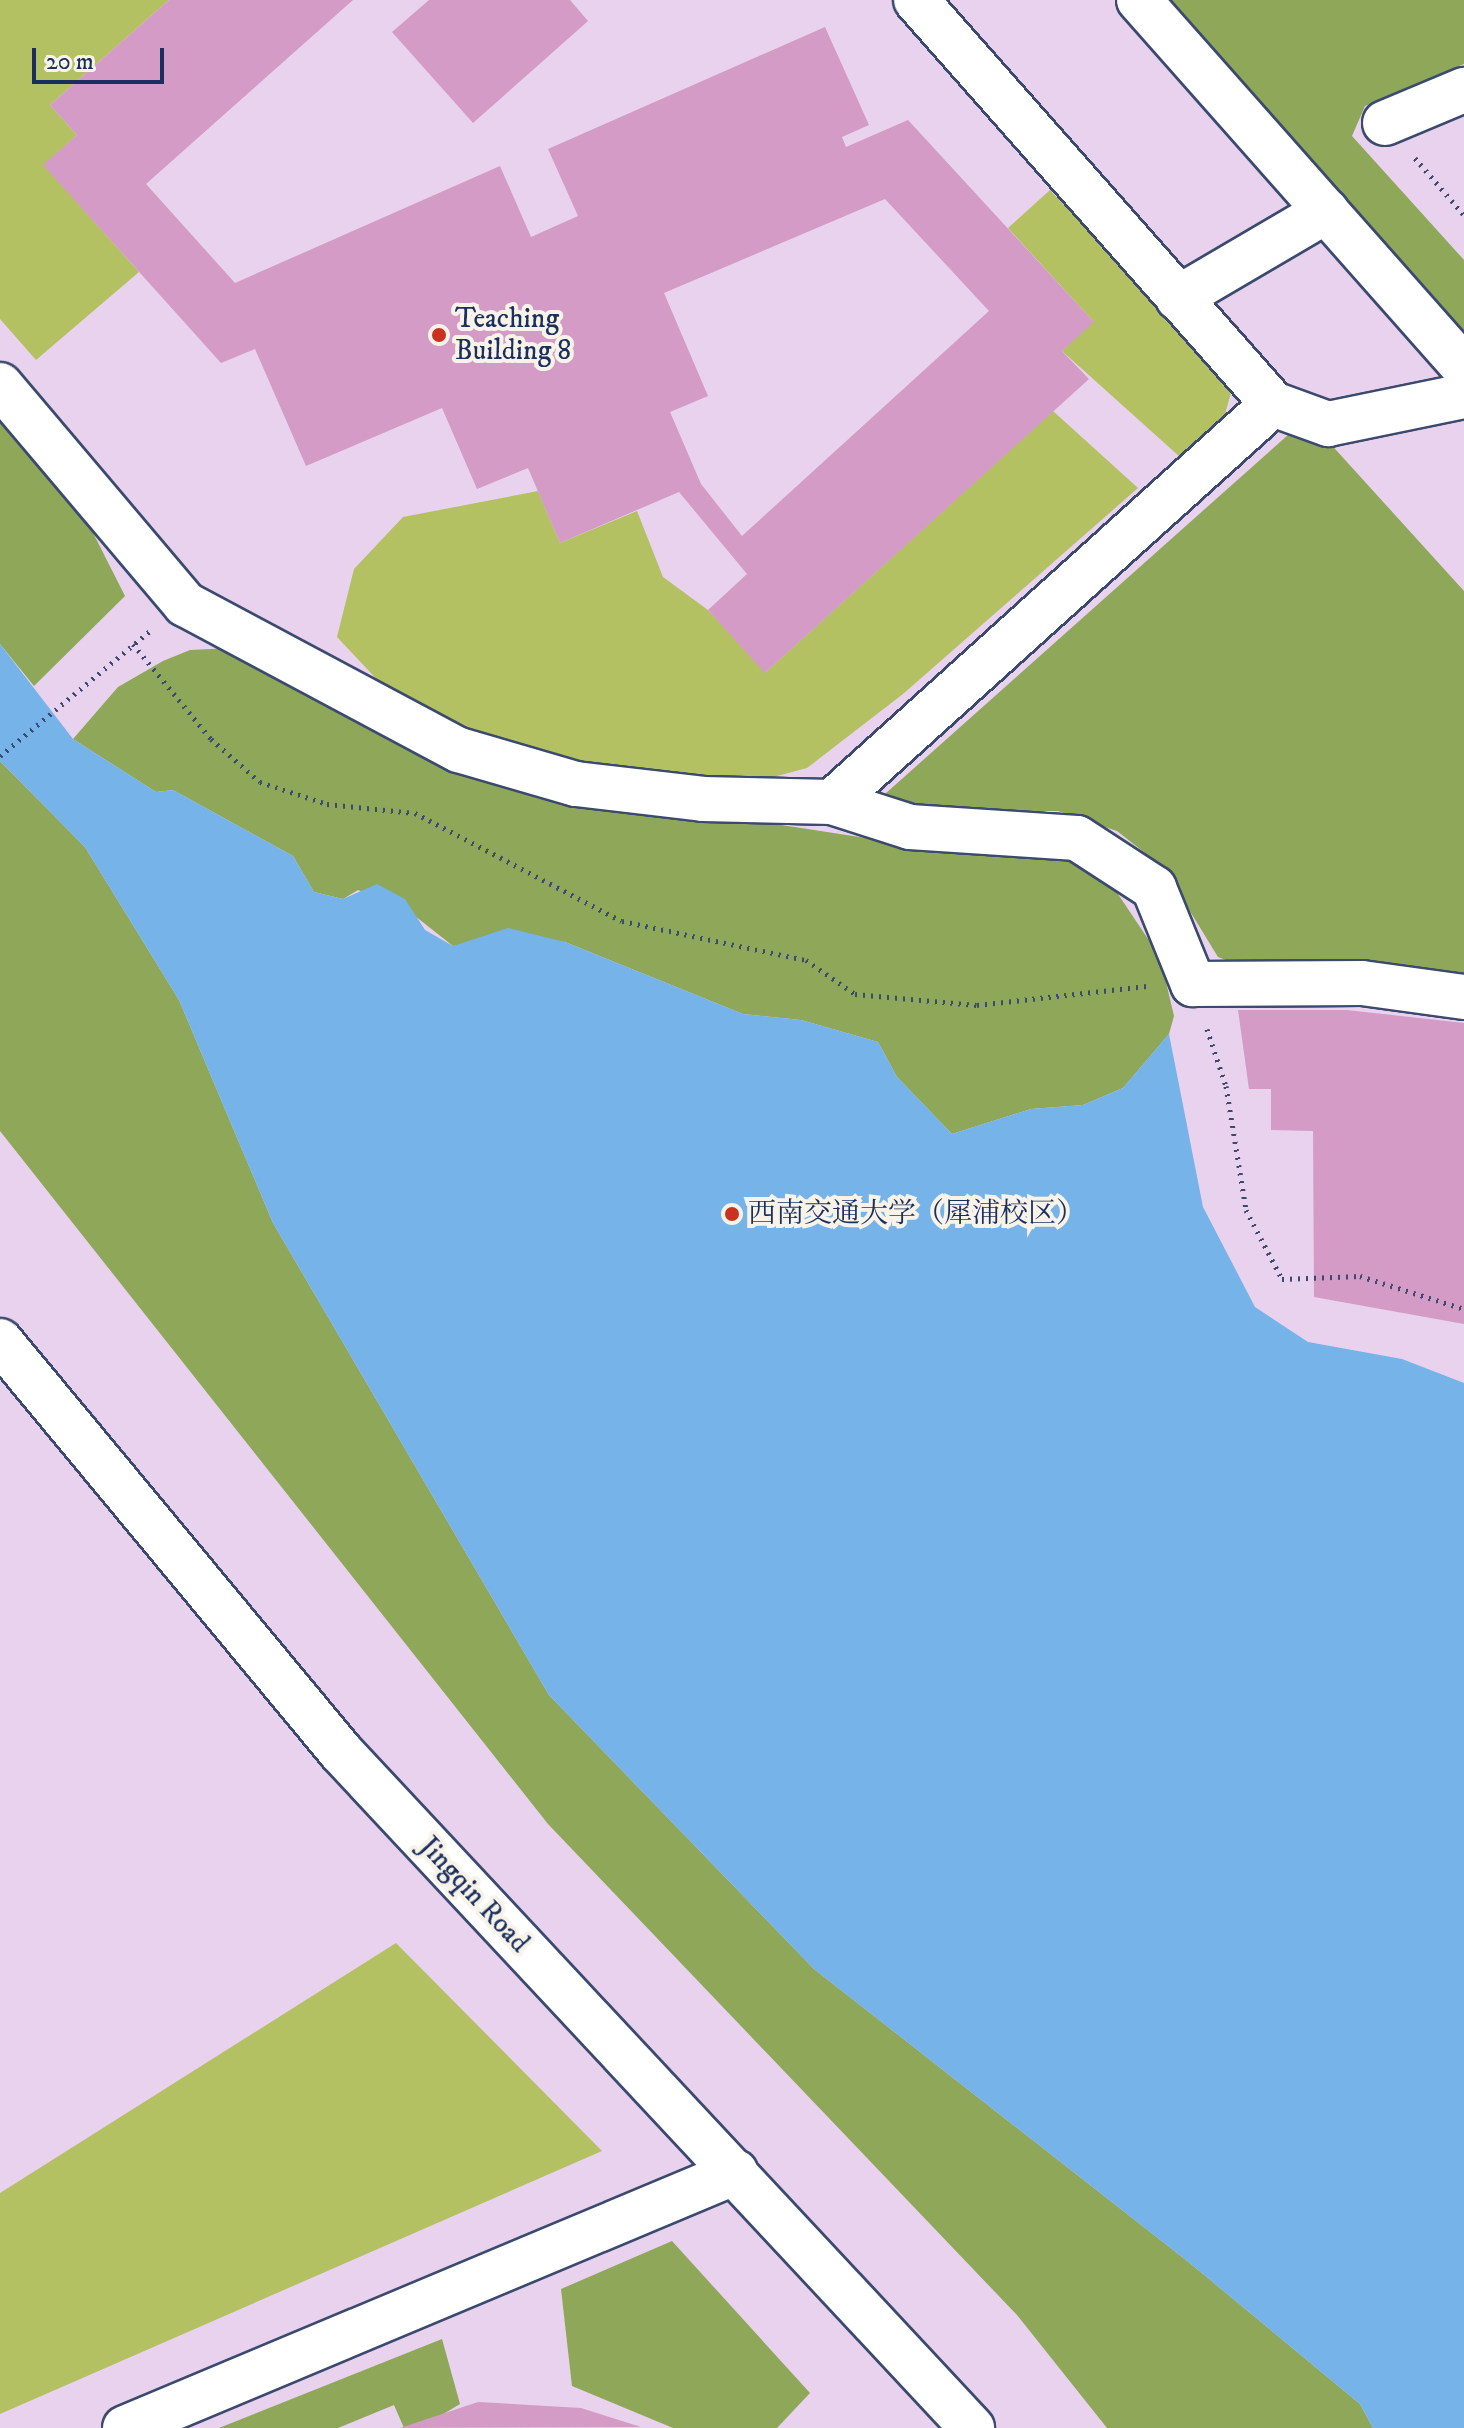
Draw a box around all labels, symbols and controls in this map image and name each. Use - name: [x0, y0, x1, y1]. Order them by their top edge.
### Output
- scale bar: [36, 32, 168, 82]
- text: 20 m: [46, 47, 94, 77]
- place label: Teaching Building 8: [455, 302, 571, 368]
- marker: Teaching Building 8: [430, 326, 448, 344]
- place label: 西南交通大学（犀浦校区）: [748, 1197, 1084, 1231]
- marker: 西南交通大学（犀浦校区）: [723, 1205, 741, 1223]
- street label: Jingqin Road: [412, 1830, 536, 1960]

